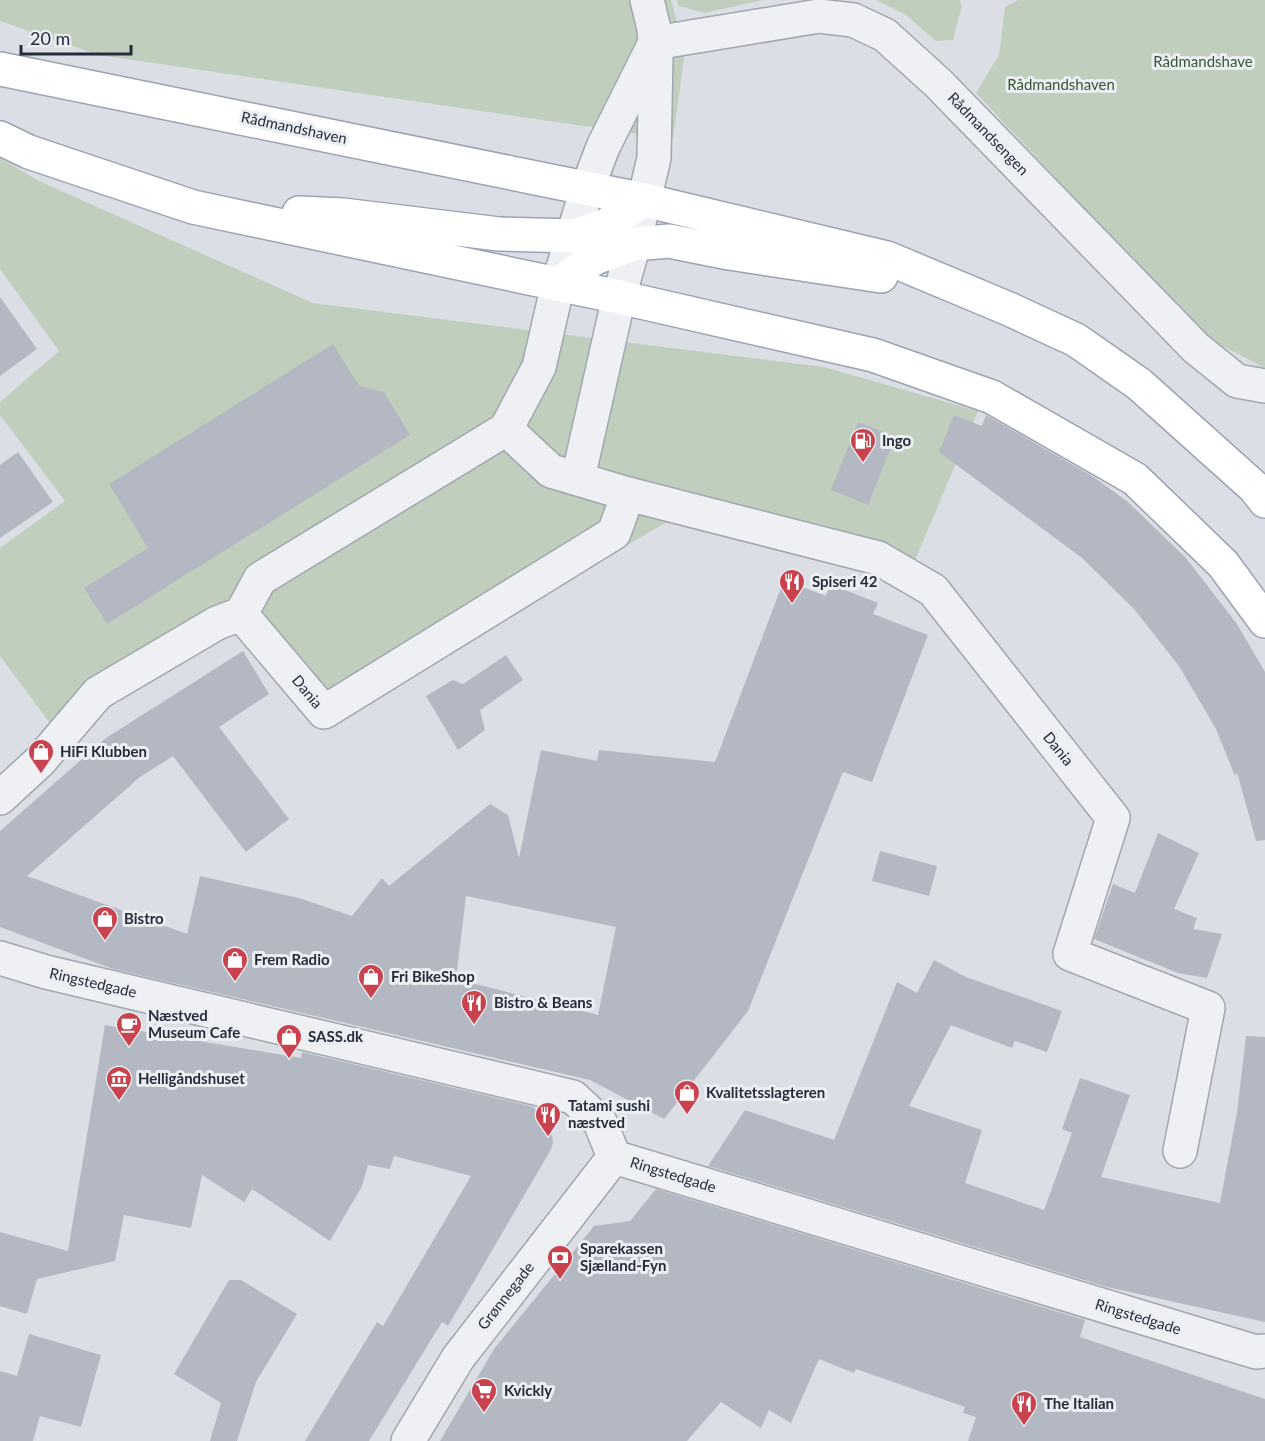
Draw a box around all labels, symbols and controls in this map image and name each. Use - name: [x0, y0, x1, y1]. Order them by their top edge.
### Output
- scale bar: [21, 18, 130, 56]
- text: 20 m: [30, 27, 70, 49]
- park label: Rådmandshave: [1153, 52, 1253, 70]
- park label: Rådmandshaven: [1007, 75, 1115, 93]
- street label: Rådmandsengen: [945, 88, 1033, 179]
- street label: Rådmandshaven: [240, 107, 349, 147]
- fuel station icon: Ingo: [848, 426, 878, 464]
- place label: Ingo: [882, 431, 912, 449]
- restaurant icon: Spiseri 42: [777, 567, 807, 605]
- place label: Spiseri 42: [812, 572, 878, 590]
- street label: Dania: [289, 671, 327, 712]
- street label: Dania: [1040, 728, 1078, 769]
- shop icon: HiFi Klubben: [26, 737, 56, 775]
- place label: HiFi Klubben: [60, 742, 147, 760]
- shop icon: Bistro: [90, 904, 120, 942]
- place label: Bistro: [124, 909, 164, 927]
- shop icon: Frem Radio: [220, 945, 250, 983]
- place label: Frem Radio: [254, 950, 330, 968]
- shop icon: Fri BikeShop: [356, 962, 386, 1000]
- street label: Ringstedgade: [48, 963, 139, 1001]
- place label: Fri BikeShop: [391, 967, 475, 985]
- restaurant icon: Bistro & Beans: [459, 988, 489, 1026]
- place label: Bistro & Beans: [494, 993, 593, 1011]
- place label: Næstved Museum Cafe: [148, 1006, 240, 1041]
- cafe icon: Næstved Museum Cafe: [114, 1010, 144, 1048]
- shop icon: SASS.dk: [274, 1022, 304, 1060]
- place label: SASS.dk: [308, 1027, 364, 1045]
- museum icon: Helligåndshuset: [104, 1064, 134, 1102]
- place label: Helligåndshuset: [138, 1069, 245, 1087]
- shop icon: Kvalitetsslagteren: [672, 1078, 702, 1116]
- place label: Kvalitetsslagteren: [706, 1083, 825, 1101]
- place label: Tatami sushi næstved: [568, 1096, 650, 1131]
- restaurant icon: Tatami sushi næstved: [533, 1100, 563, 1138]
- street label: Ringstedgade: [628, 1152, 718, 1196]
- place label: Sparekassen Sjælland-Fyn: [580, 1239, 666, 1274]
- bank icon: Sparekassen Sjælland-Fyn: [545, 1243, 575, 1281]
- street label: Grønnegade: [473, 1258, 537, 1333]
- street label: Ringstedgade: [1093, 1294, 1183, 1338]
- supermarket icon: Kvickly: [469, 1376, 499, 1414]
- place label: Kvickly: [504, 1381, 552, 1399]
- restaurant icon: The Italian: [1009, 1389, 1039, 1427]
- place label: The Italian: [1044, 1394, 1114, 1412]

